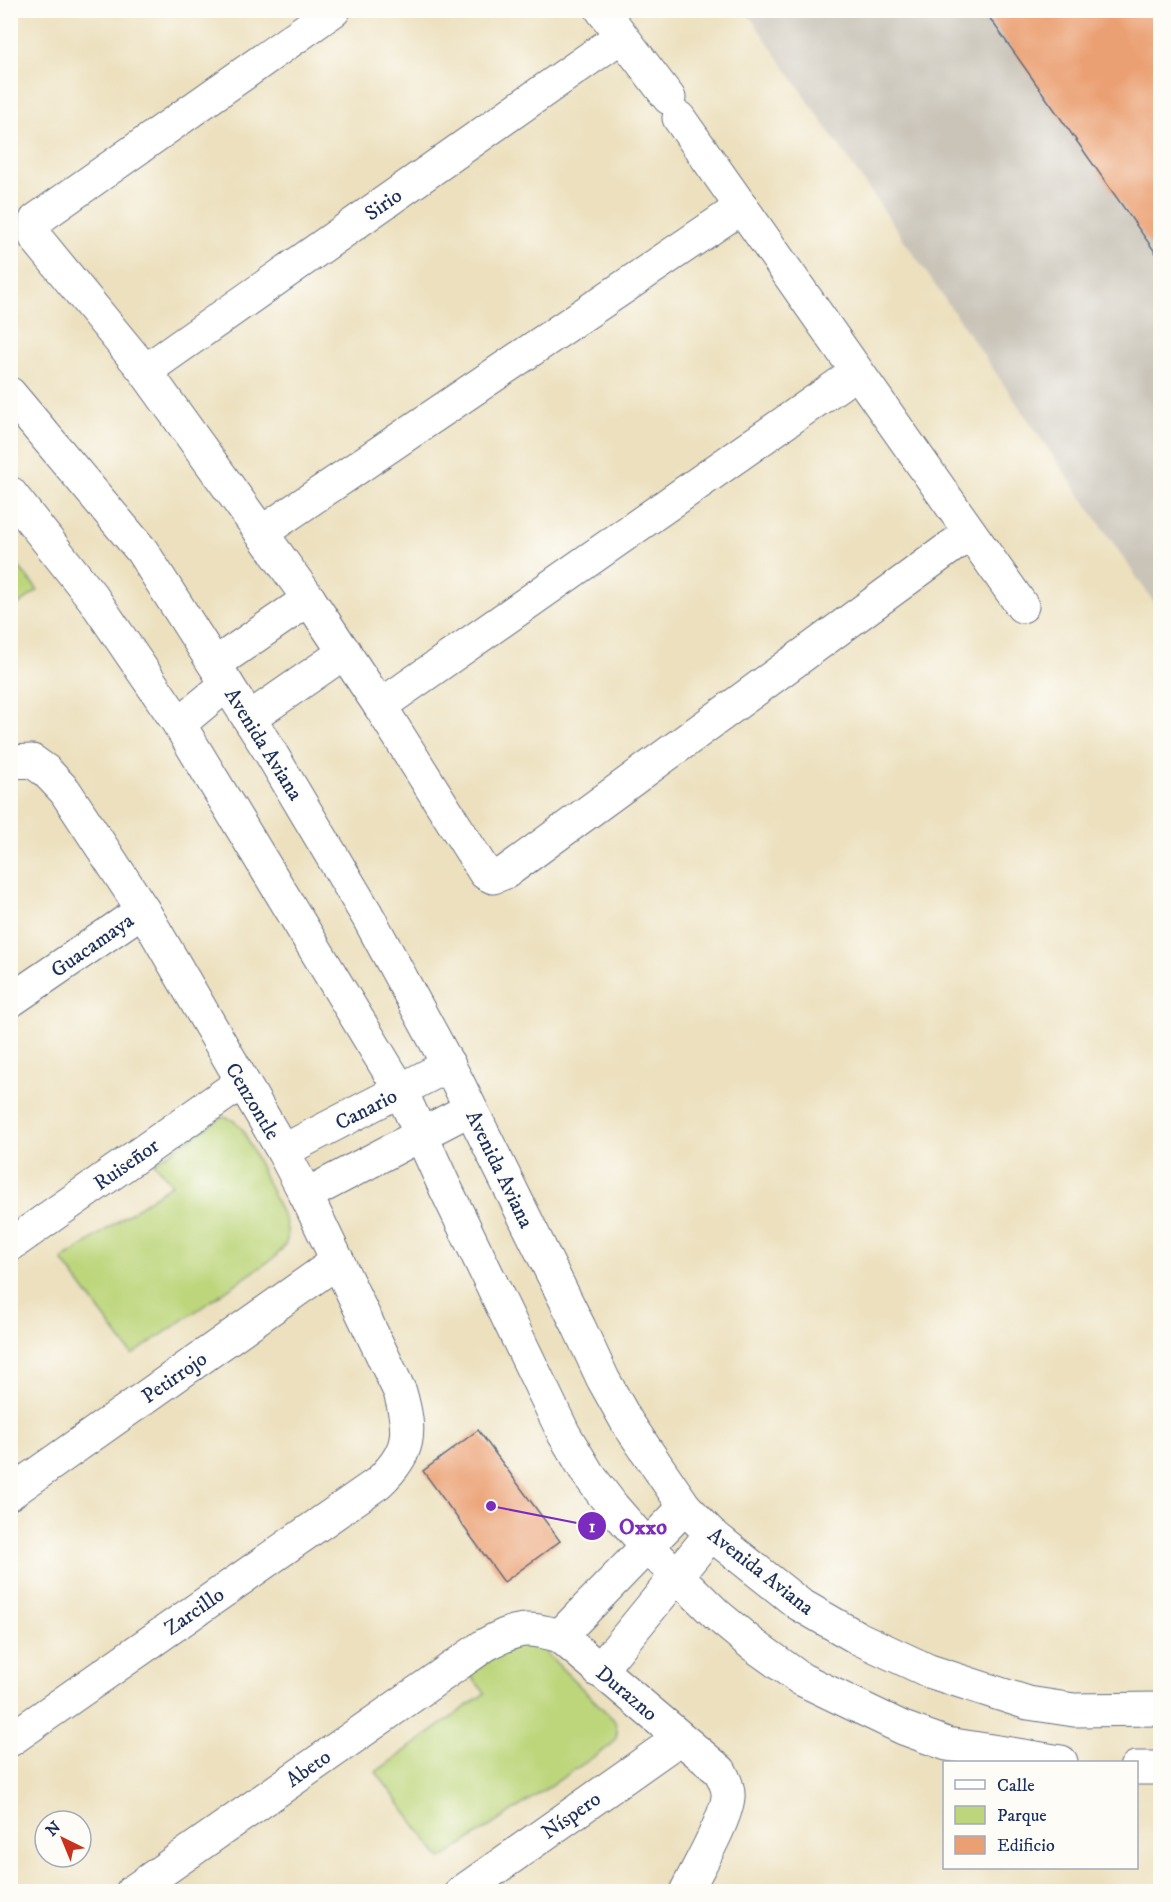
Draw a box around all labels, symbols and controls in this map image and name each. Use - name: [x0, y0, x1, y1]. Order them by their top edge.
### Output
- street label: Sirio: [360, 183, 407, 227]
- street label: Avenida Aviana: [218, 684, 308, 806]
- street label: Guacamaya: [46, 908, 139, 984]
- street label: Cenzontle: [219, 1058, 285, 1145]
- street label: Canario: [331, 1083, 402, 1137]
- street label: Avenida Aviana: [459, 1106, 539, 1233]
- street label: Ruiseñor: [89, 1133, 165, 1197]
- street label: Petirrojo: [137, 1346, 212, 1410]
- callout: Oxxo: [577, 1506, 679, 1546]
- text: Oxxo: [619, 1514, 667, 1541]
- text: 1: [589, 1516, 596, 1538]
- street label: Avenida Aviana: [702, 1522, 819, 1621]
- street label: Zarcillo: [160, 1582, 230, 1642]
- street label: Durazno: [590, 1660, 663, 1727]
- street label: Abeto: [281, 1744, 336, 1793]
- legend: [943, 1761, 1138, 1869]
- text: Calle: [997, 1775, 1035, 1797]
- street label: Níspero: [537, 1786, 606, 1846]
- text: Parque: [997, 1805, 1047, 1827]
- north arrow: [33, 1809, 93, 1869]
- text: N: [42, 1817, 65, 1841]
- text: Edificio: [997, 1835, 1055, 1857]

